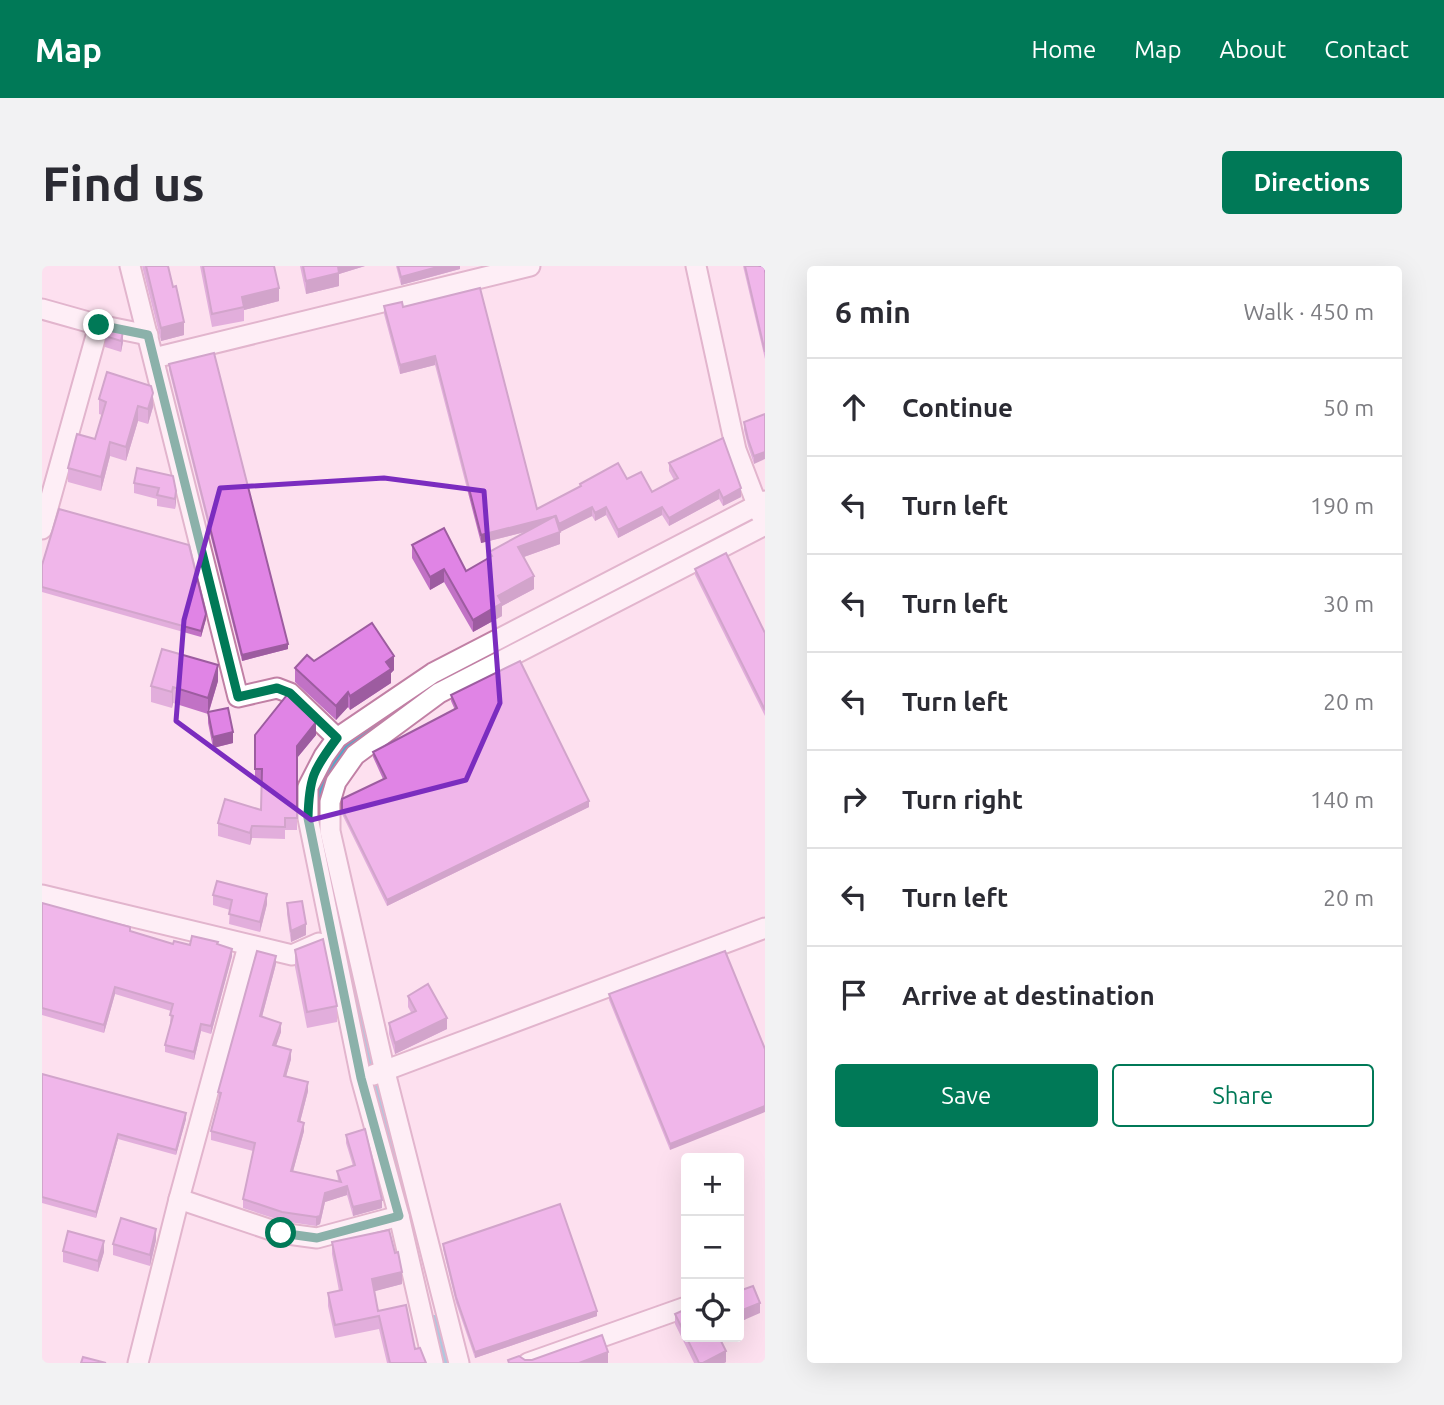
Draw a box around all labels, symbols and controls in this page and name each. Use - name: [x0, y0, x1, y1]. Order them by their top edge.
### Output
- text: Map: [35, 31, 102, 68]
- text: Home: [1031, 36, 1096, 63]
- text: Map: [1134, 36, 1181, 63]
- text: About: [1219, 36, 1286, 63]
- text: Contact: [1324, 36, 1409, 63]
- button: Directions: [1222, 151, 1402, 214]
- text: Find us: [42, 155, 205, 210]
- text: 6 min: [835, 295, 911, 329]
- text: Walk · 450 m: [1243, 299, 1374, 324]
- route end: [83, 309, 114, 340]
- icon: ahead: [835, 388, 873, 426]
- text: Continue: [902, 393, 1013, 422]
- text: 50 m: [1323, 395, 1374, 420]
- icon: left: [835, 486, 873, 524]
- text: Turn left: [902, 491, 1008, 520]
- text: 190 m: [1310, 493, 1374, 518]
- icon: left: [835, 584, 873, 622]
- text: Turn left: [902, 589, 1008, 618]
- text: 30 m: [1323, 591, 1374, 616]
- icon: left: [835, 682, 873, 720]
- text: Turn left: [902, 687, 1008, 716]
- text: 20 m: [1323, 689, 1374, 714]
- icon: right: [835, 780, 873, 818]
- text: Turn right: [902, 785, 1023, 814]
- text: 140 m: [1310, 787, 1374, 812]
- icon: left: [835, 878, 873, 916]
- text: Turn left: [902, 883, 1008, 912]
- text: 20 m: [1323, 885, 1374, 910]
- icon: arrive: [835, 976, 873, 1014]
- text: Arrive at destination: [902, 981, 1155, 1010]
- button: Save: [835, 1064, 1098, 1127]
- button: Share: [1112, 1064, 1374, 1127]
- map controls: [681, 1153, 744, 1342]
- button: +: [681, 1153, 744, 1216]
- button: −: [681, 1216, 744, 1279]
- route start: [265, 1217, 296, 1248]
- button: locate: [681, 1279, 744, 1342]

